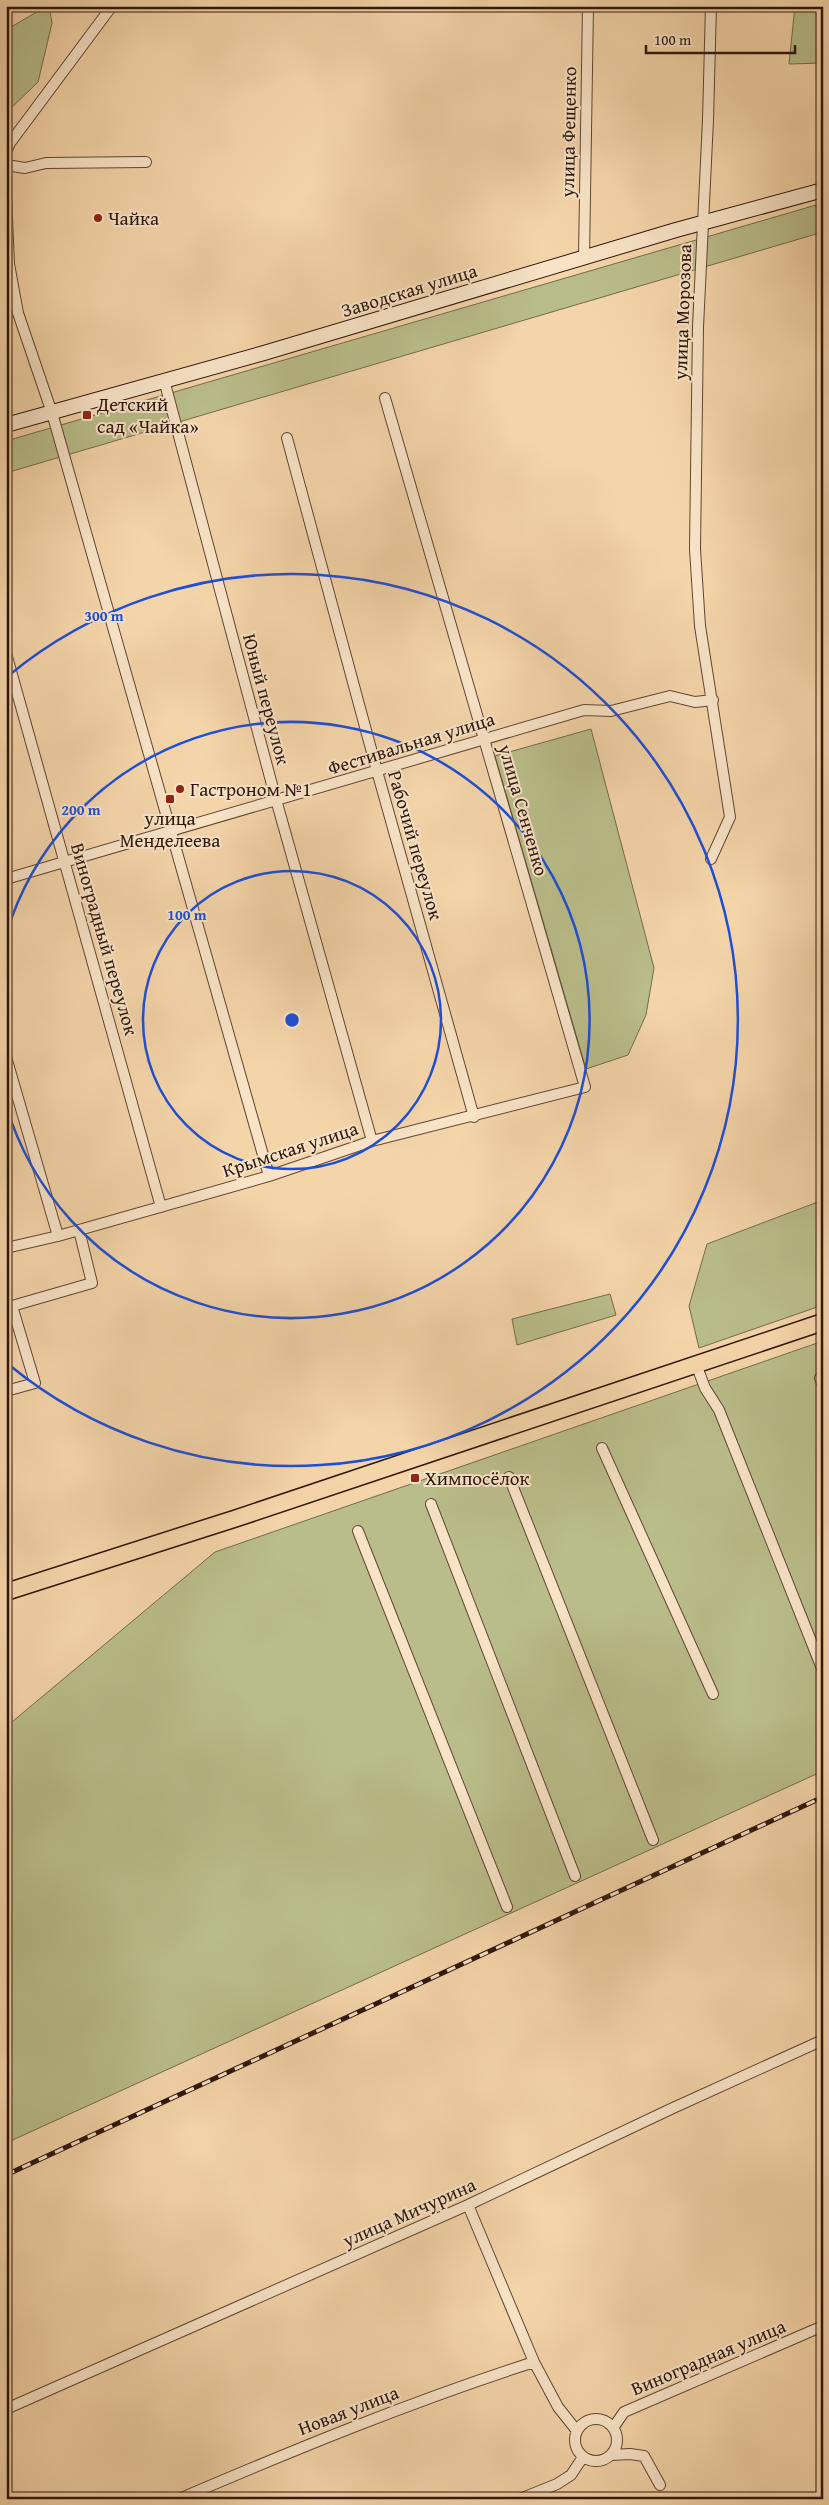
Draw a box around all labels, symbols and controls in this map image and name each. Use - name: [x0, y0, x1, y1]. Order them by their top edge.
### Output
- scale bar: [646, 22, 795, 54]
- text: 100 m: [654, 29, 692, 50]
- street label: улица Фещенко: [553, 66, 583, 199]
- place label: Чайка: [108, 204, 159, 232]
- marker: Чайка: [92, 212, 104, 224]
- street label: улица Морозова: [666, 243, 698, 382]
- street label: Заводская улица: [338, 256, 480, 324]
- place label: Детский сад «Чайка»: [96, 390, 199, 440]
- marker: Детский сад «Чайка»: [81, 409, 93, 421]
- text: 300 m: [84, 605, 124, 626]
- street label: Юный переулок: [236, 630, 298, 768]
- street label: Фестивальная улица: [324, 704, 498, 782]
- street label: улица Сенченко: [492, 740, 556, 879]
- street label: Рабочий переулок: [381, 767, 451, 923]
- place label: Гастроном №1: [190, 775, 311, 803]
- marker: Гастроном №1: [174, 783, 186, 795]
- marker: улица Менделеева: [164, 793, 176, 805]
- text: 200 m: [61, 799, 101, 820]
- place label: улица Менделеева: [120, 804, 220, 854]
- street label: Виноградный переулок: [64, 840, 146, 1038]
- text: 100 m: [167, 904, 207, 925]
- centre of rings: [283, 1011, 301, 1029]
- street label: Крымская улица: [218, 1114, 362, 1184]
- place label: Химпосёлок: [425, 1464, 530, 1492]
- marker: Химпосёлок: [409, 1472, 421, 1484]
- street label: улица Мичурина: [337, 2170, 480, 2254]
- street label: Виноградная улица: [626, 2312, 790, 2402]
- street label: Новая улица: [294, 2378, 402, 2442]

